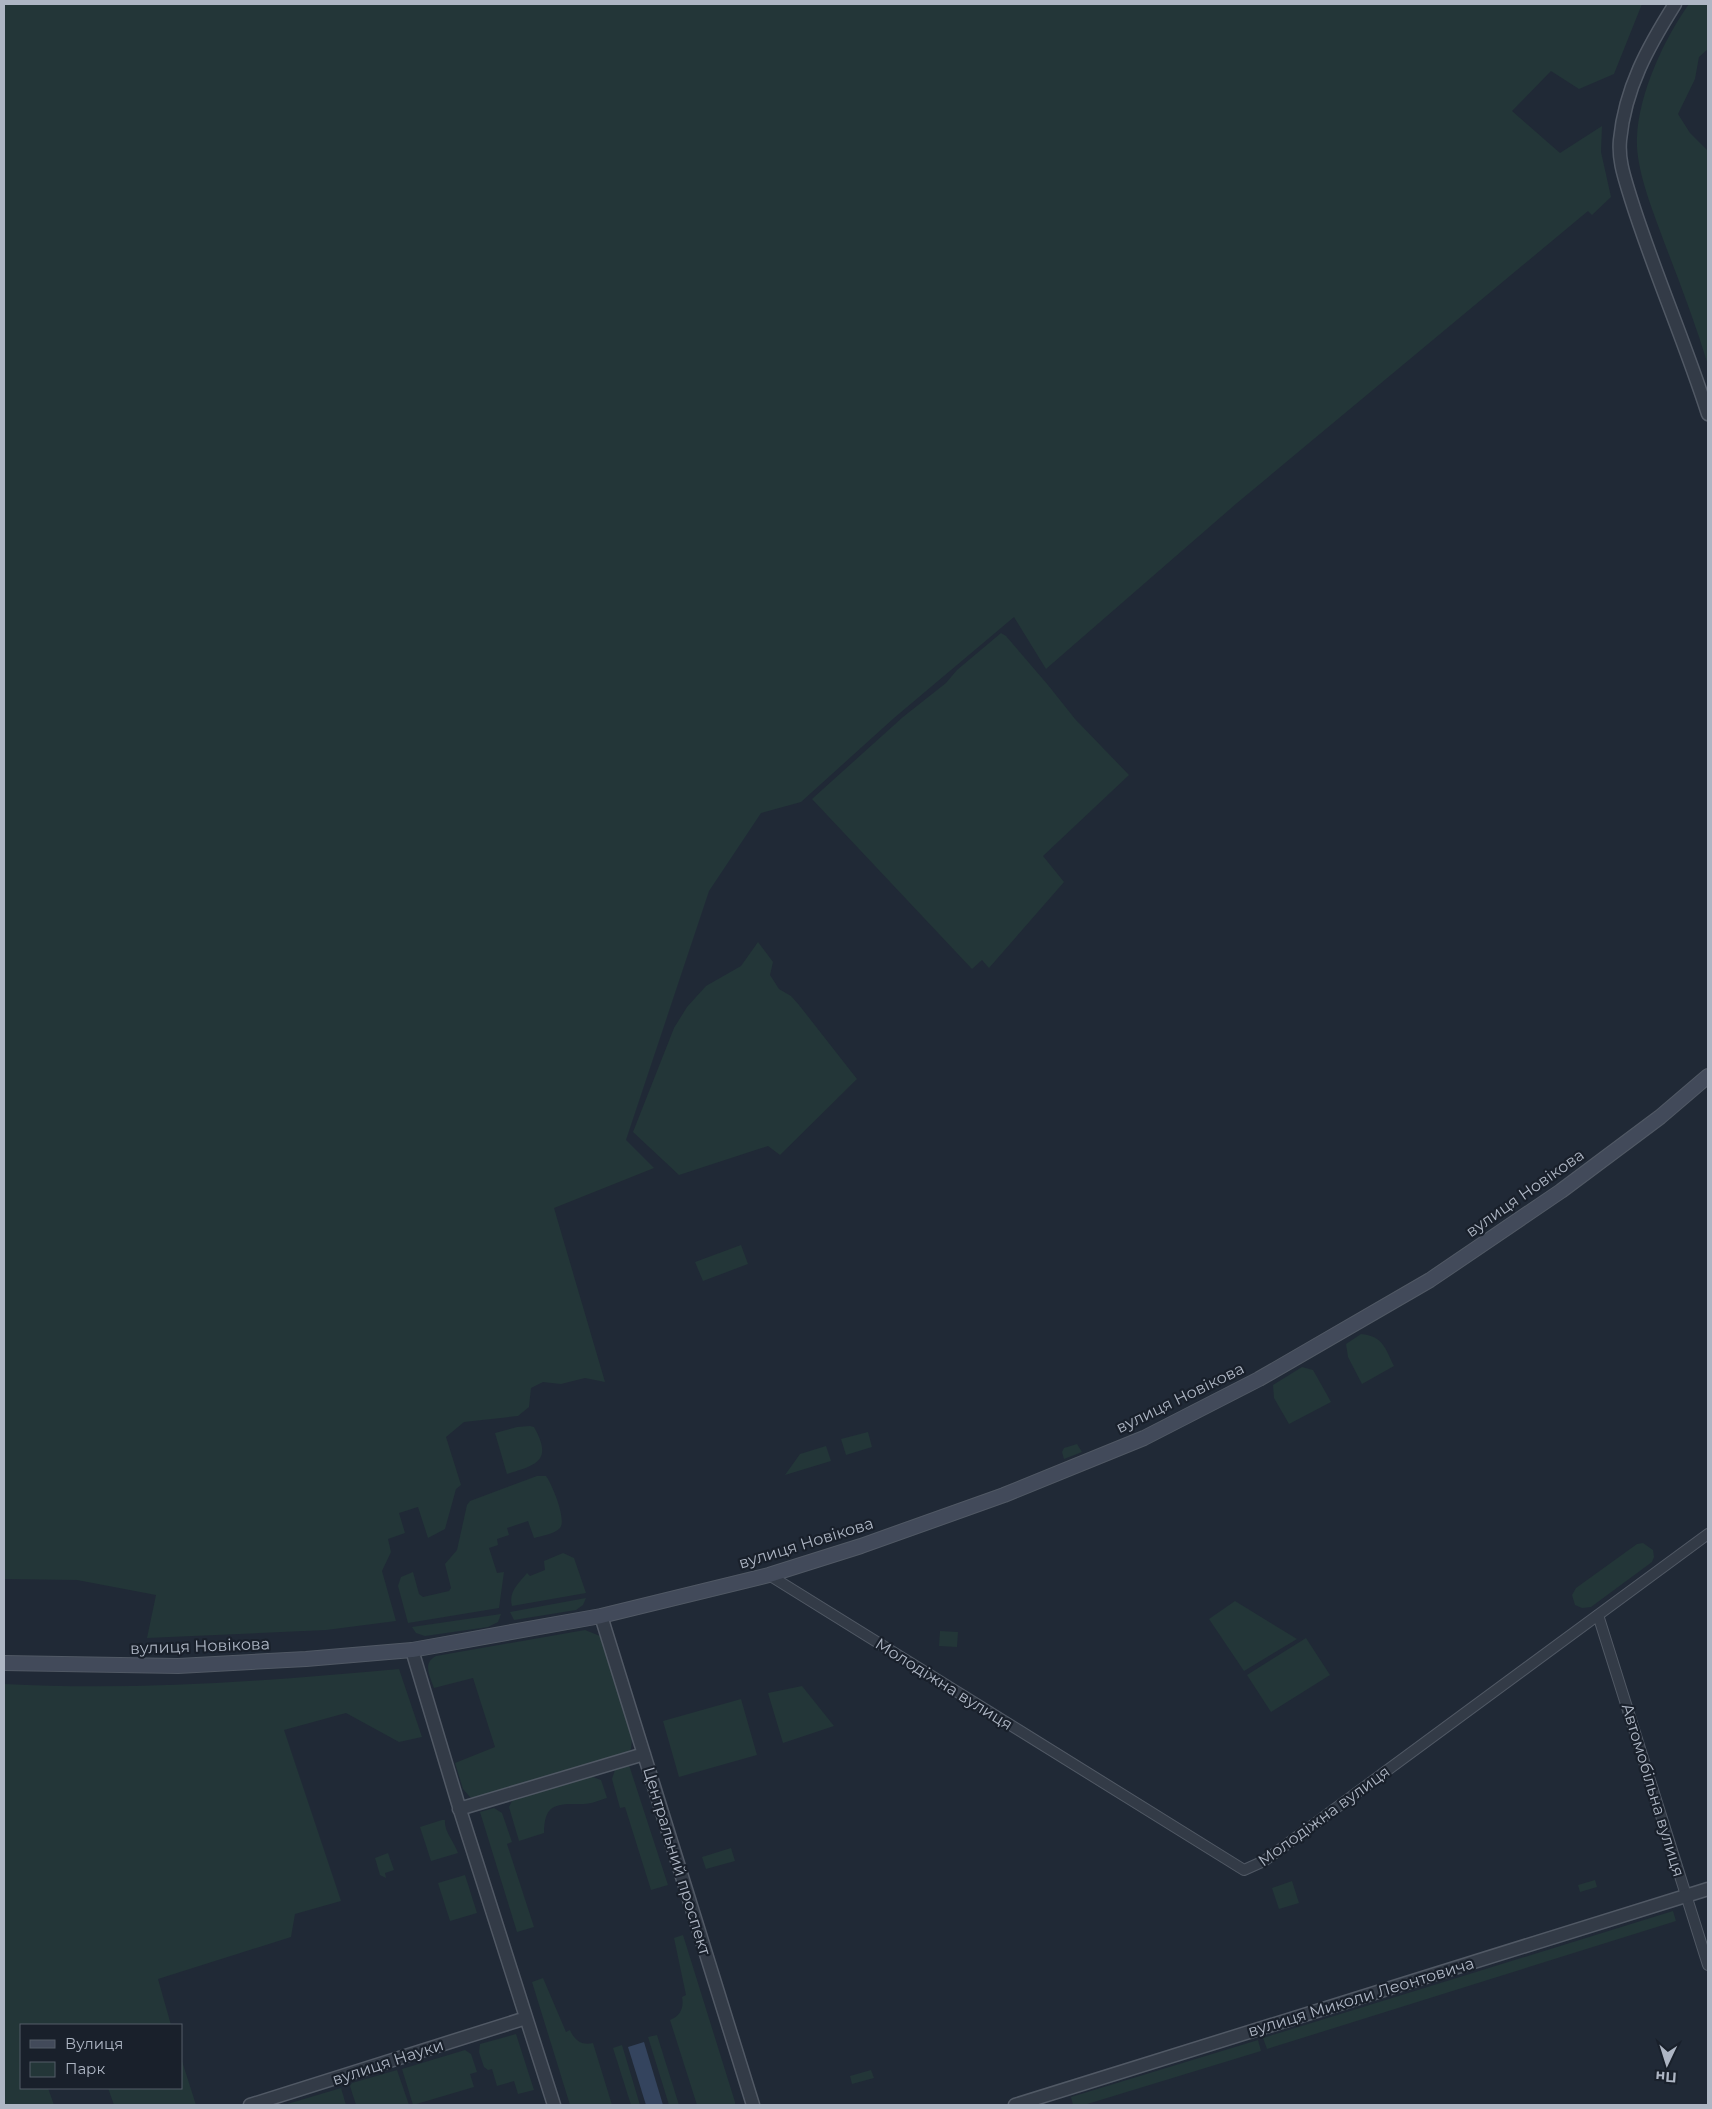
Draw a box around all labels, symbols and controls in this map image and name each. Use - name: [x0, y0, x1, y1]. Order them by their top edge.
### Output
- street label: вулиця Новікова: [1462, 1145, 1588, 1241]
- street label: вулиця Новікова: [1113, 1359, 1247, 1437]
- street label: вулиця Новікова: [736, 1513, 876, 1573]
- street label: вулиця Новікова: [130, 1634, 270, 1658]
- street label: Молодіжна вулиця: [872, 1634, 1016, 1734]
- street label: Автомобільна вулиця: [1618, 1701, 1688, 1879]
- street label: Молодіжна вулиця: [1254, 1762, 1394, 1870]
- street label: Центральний проспект: [639, 1765, 715, 1958]
- street label: вулиця Миколи Леонтовича: [1246, 1953, 1476, 2041]
- legend: [20, 2024, 182, 2089]
- text: Вулиця: [65, 2034, 123, 2053]
- street label: вулиця Науки: [330, 2035, 446, 2089]
- north arrow: [1642, 2039, 1692, 2089]
- text: Парк: [65, 2059, 105, 2078]
- text: Пн: [1655, 2067, 1677, 2087]

